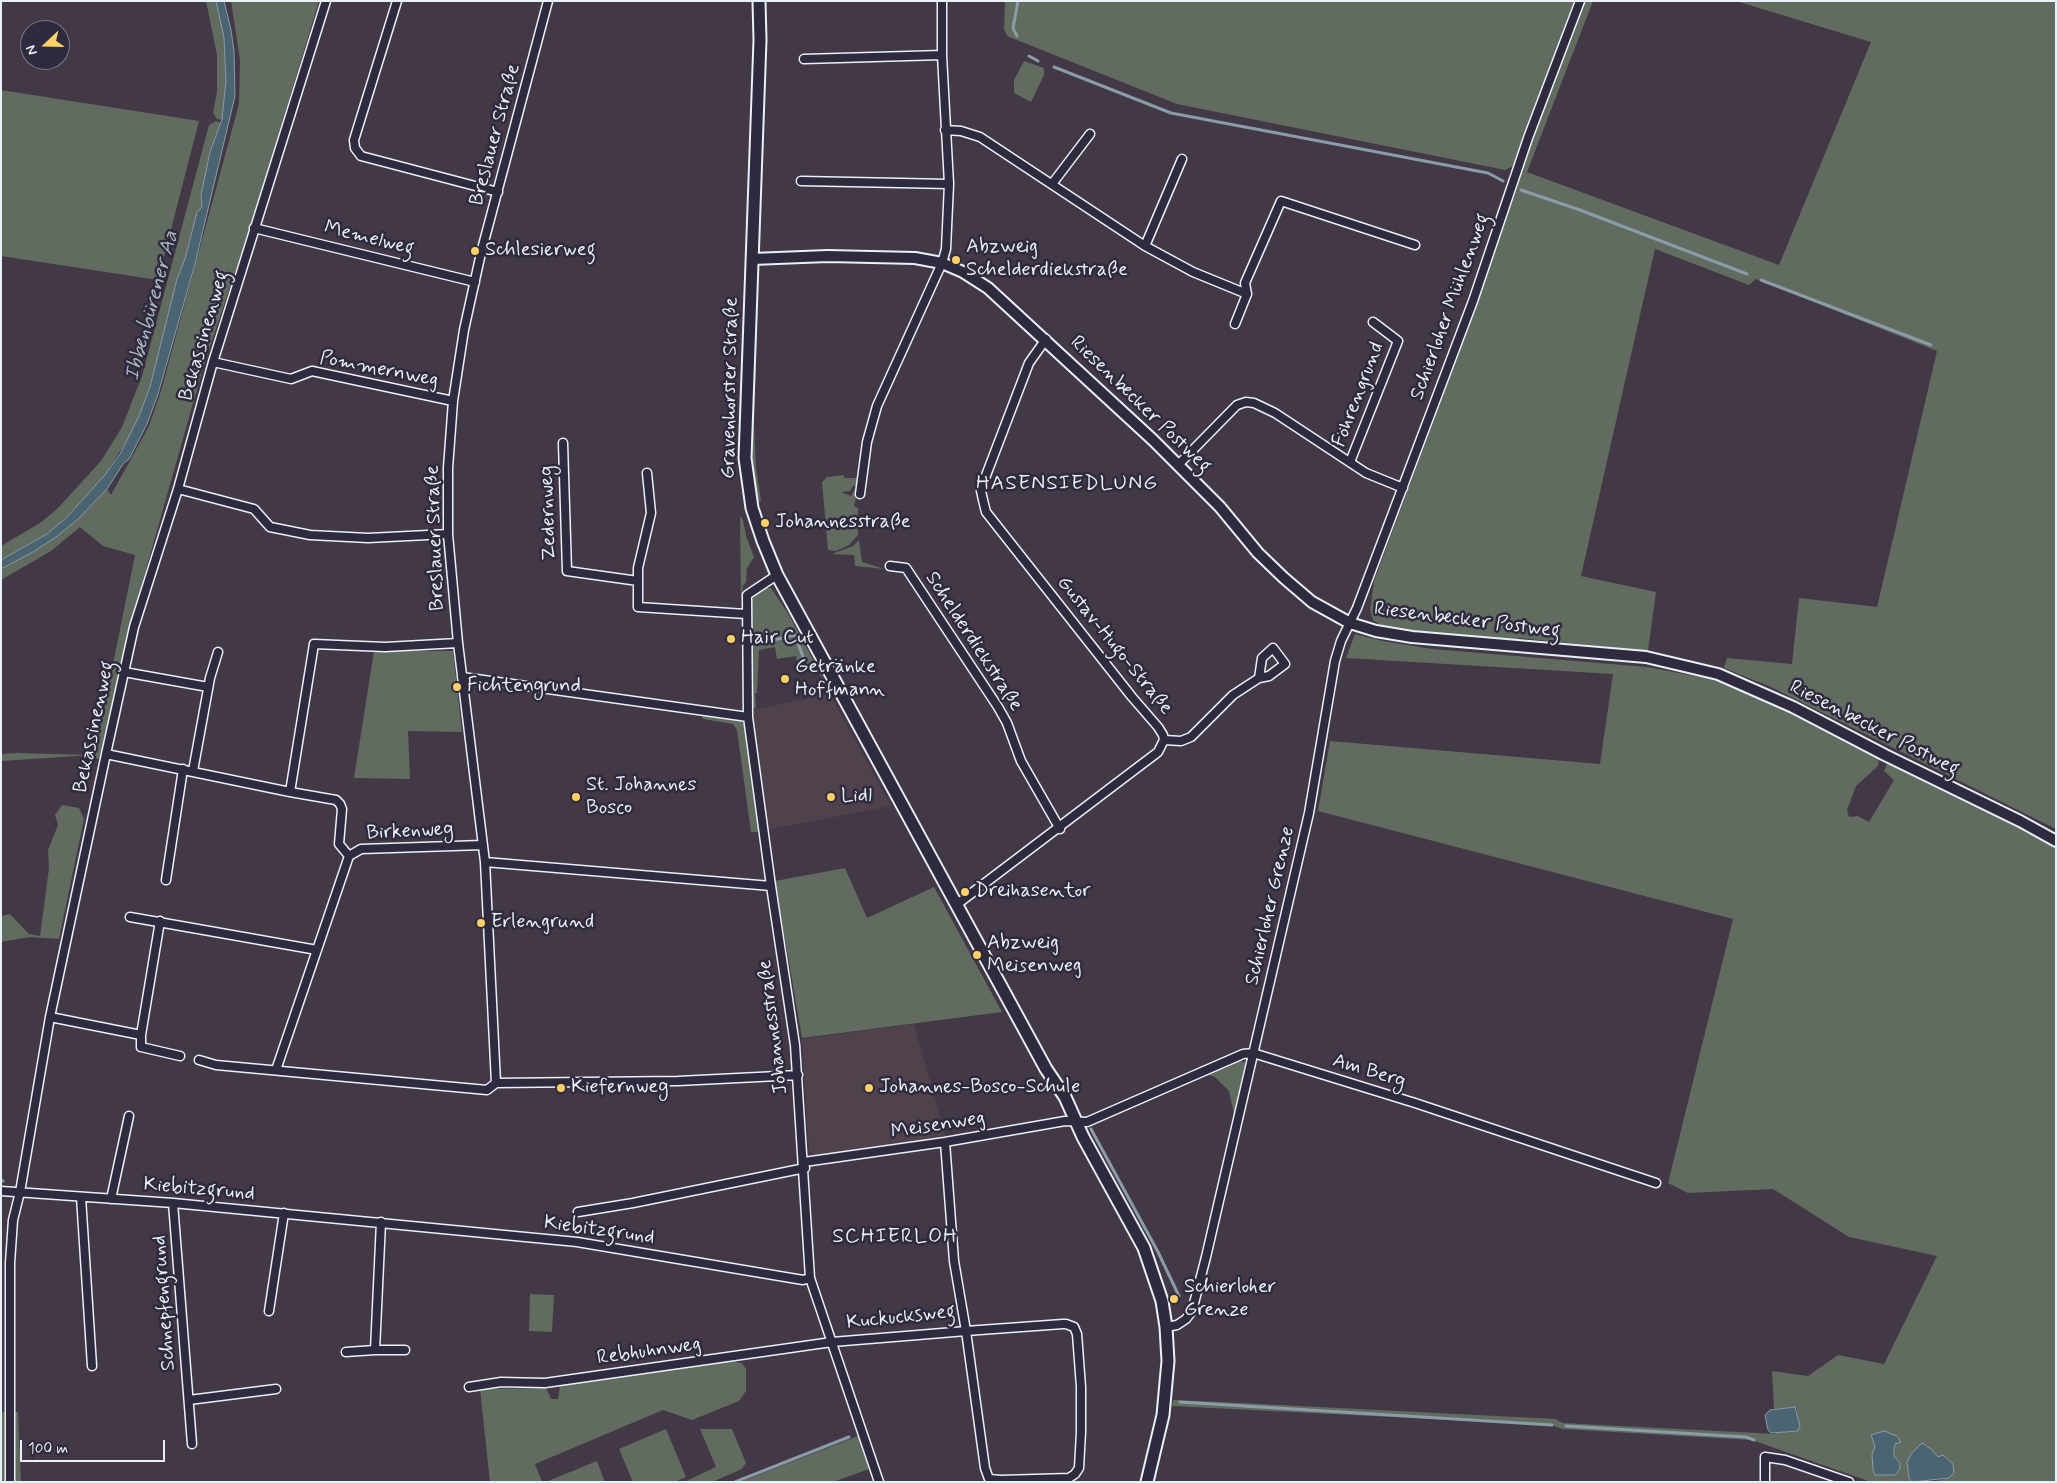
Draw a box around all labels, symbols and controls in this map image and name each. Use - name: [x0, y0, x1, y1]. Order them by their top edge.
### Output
- north arrow: [20, 20, 70, 70]
- text: N: [22, 42, 42, 58]
- street label: Breslauer Straße: [466, 61, 526, 209]
- street label: Schierloher Mühlenweg: [1406, 210, 1496, 404]
- street label: Memelweg: [321, 216, 417, 262]
- water label: Ibbenbürener Aa: [121, 228, 185, 384]
- place label: Abzweig Schelderdiekstraße: [966, 236, 1128, 283]
- place label: Schlesierweg: [485, 239, 596, 263]
- marker: Schlesierweg: [469, 245, 481, 257]
- marker: Abzweig Schelderdiekstraße: [950, 254, 962, 266]
- street label: Bekassinenweg: [175, 268, 235, 404]
- street label: Gravenhorster Straße: [717, 297, 745, 479]
- street label: Riesenbecker Postweg: [1064, 331, 1216, 479]
- street label: Föhrengrund: [1328, 339, 1390, 451]
- street label: Pommernweg: [318, 347, 440, 393]
- street label: Breslauer Straße: [421, 465, 451, 611]
- street label: Zedernweg: [535, 465, 563, 561]
- district label: HASENSIEDLUNG: [977, 472, 1157, 498]
- place label: Johannesstraße: [775, 511, 911, 535]
- marker: Johannesstraße: [759, 517, 771, 529]
- street label: Schelderdiekstraße: [919, 568, 1027, 716]
- street label: Gustav-Hugo-Straße: [1051, 572, 1177, 720]
- street label: Riesenbecker Postweg: [1372, 598, 1562, 644]
- place label: Hair Cut: [741, 627, 814, 651]
- marker: Hair Cut: [725, 633, 737, 645]
- place label: Getränke Hoffmann: [795, 656, 885, 703]
- street label: Bekassinenweg: [69, 659, 121, 795]
- marker: Getränke Hoffmann: [779, 673, 791, 685]
- place label: Fichtengrund: [467, 675, 581, 699]
- street label: Riesenbecker Postweg: [1785, 676, 1963, 782]
- marker: Fichtengrund: [451, 681, 463, 693]
- place label: St. Johannes Bosco: [586, 774, 696, 821]
- place label: Lidl: [841, 785, 872, 809]
- marker: St. Johannes Bosco: [570, 791, 582, 803]
- marker: Lidl: [825, 791, 837, 803]
- street label: Birkenweg: [366, 818, 454, 846]
- street label: Schierloher Grenze: [1241, 824, 1301, 988]
- place label: Dreihasentor: [975, 880, 1090, 904]
- marker: Dreihasentor: [959, 886, 971, 898]
- place label: Erlengrund: [491, 911, 594, 935]
- marker: Erlengrund: [475, 917, 487, 929]
- place label: Abzweig Meisenweg: [987, 932, 1082, 979]
- marker: Abzweig Meisenweg: [971, 949, 983, 961]
- street label: Johannesstraße: [754, 958, 794, 1096]
- street label: Am Berg: [1330, 1050, 1408, 1094]
- place label: Kiefernweg: [571, 1076, 669, 1100]
- place label: Johannes-Bosco-Schule: [879, 1076, 1080, 1100]
- marker: Kiefernweg: [555, 1082, 567, 1094]
- marker: Johannes-Bosco-Schule: [863, 1082, 875, 1094]
- street label: Meisenweg: [889, 1107, 987, 1145]
- street label: Kiebitzgrund: [142, 1173, 256, 1207]
- street label: Kiebitzgrund: [542, 1211, 656, 1251]
- district label: SCHIERLOH: [833, 1225, 957, 1251]
- street label: Schnepfengrund: [148, 1234, 182, 1372]
- place label: Schierloher Grenze: [1184, 1276, 1276, 1323]
- marker: Schierloher Grenze: [1168, 1293, 1180, 1305]
- street label: Kuckucksweg: [845, 1300, 957, 1336]
- street label: Rebhuhnweg: [595, 1333, 703, 1371]
- scale bar: [22, 1430, 168, 1462]
- text: 100 m: [28, 1439, 68, 1459]

